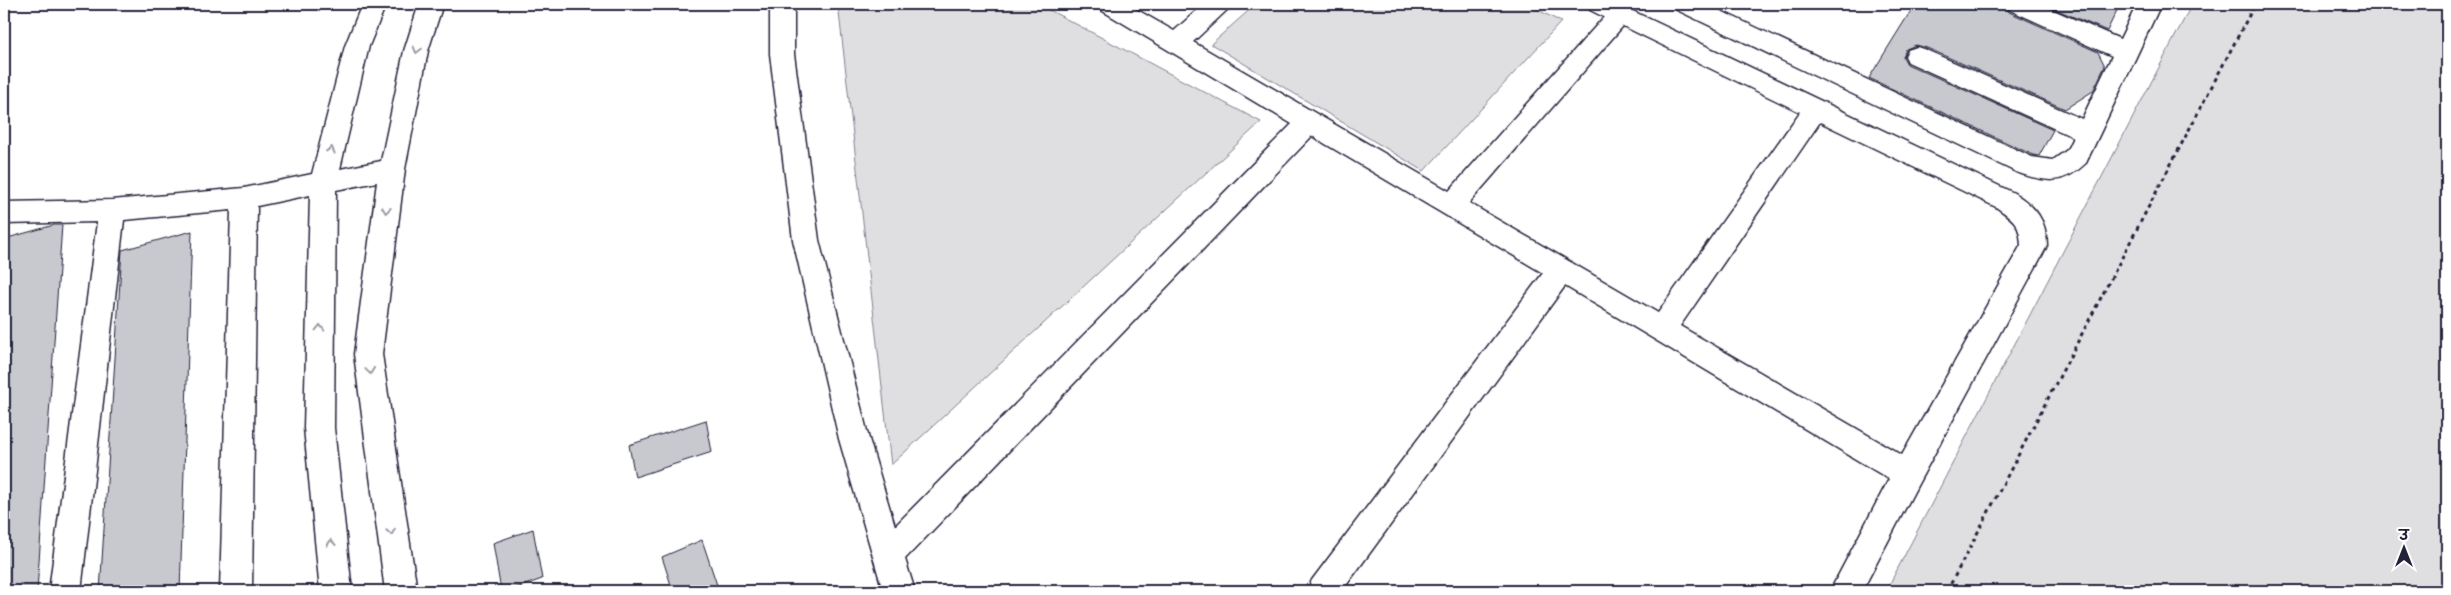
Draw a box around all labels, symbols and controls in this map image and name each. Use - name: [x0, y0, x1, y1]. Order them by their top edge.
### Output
- one-way arrow: [412, 46, 423, 55]
- one-way arrow: [326, 146, 336, 154]
- one-way arrow: [381, 206, 392, 214]
- one-way arrow: [315, 324, 325, 332]
- one-way arrow: [364, 367, 375, 375]
- north arrow: [2378, 522, 2428, 572]
- text: उ: [2397, 525, 2410, 544]
- one-way arrow: [386, 528, 396, 536]
- one-way arrow: [326, 538, 337, 546]

